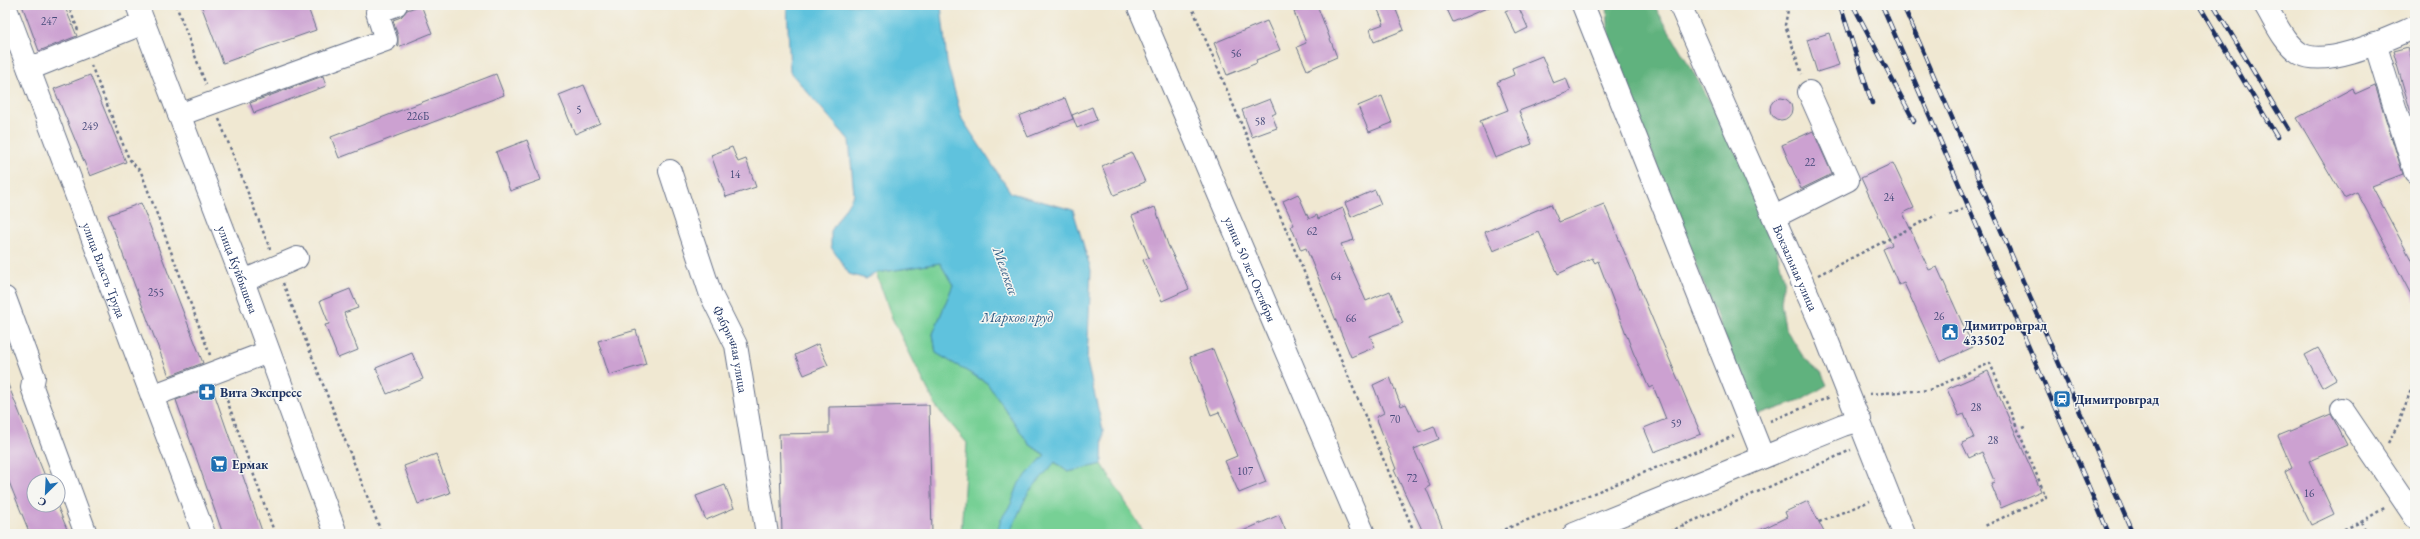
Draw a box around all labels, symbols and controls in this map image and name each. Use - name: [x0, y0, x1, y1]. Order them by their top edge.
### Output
- house number: 247: [41, 14, 58, 28]
- house number: 56: [1231, 46, 1242, 60]
- house number: 5: [576, 102, 582, 116]
- house number: 226Б: [407, 109, 430, 123]
- house number: 58: [1255, 114, 1265, 128]
- house number: 249: [82, 119, 99, 133]
- house number: 22: [1805, 155, 1816, 169]
- house number: 14: [730, 167, 741, 181]
- house number: 24: [1884, 190, 1895, 204]
- street label: улица 50 лет Октября: [1221, 214, 1281, 324]
- street label: улица Власть Труда: [79, 220, 130, 321]
- street label: Вокзальная улица: [1769, 222, 1823, 314]
- street label: улица Куйбышева: [214, 223, 263, 316]
- house number: 62: [1307, 224, 1318, 238]
- water label: Мелекесс: [989, 243, 1023, 298]
- house number: 64: [1331, 269, 1342, 283]
- house number: 255: [148, 285, 164, 299]
- street label: Фабричная улица: [709, 303, 752, 395]
- water label: Марков пруд: [980, 308, 1053, 326]
- house number: 26: [1934, 309, 1945, 323]
- house number: 66: [1346, 311, 1357, 325]
- place label: Димитровград 433502: [1963, 317, 2047, 349]
- public building icon: Димитровград 433502: [1940, 322, 1960, 342]
- pharmacy icon: Вита Экспресс: [197, 382, 217, 402]
- place label: Вита Экспресс: [220, 384, 302, 401]
- station icon: Димитровград: [2052, 389, 2072, 409]
- place label: Димитровград: [2075, 391, 2159, 408]
- house number: 28: [1971, 400, 1981, 414]
- house number: 70: [1390, 412, 1400, 426]
- house number: 59: [1671, 416, 1682, 430]
- house number: 28: [1988, 433, 1998, 447]
- supermarket icon: Ермак: [209, 454, 229, 474]
- place label: Ермак: [232, 456, 269, 473]
- house number: 107: [1237, 464, 1254, 478]
- house number: 72: [1407, 471, 1418, 485]
- north arrow: [26, 473, 66, 513]
- house number: 16: [2304, 486, 2315, 500]
- text: С: [35, 494, 48, 510]

